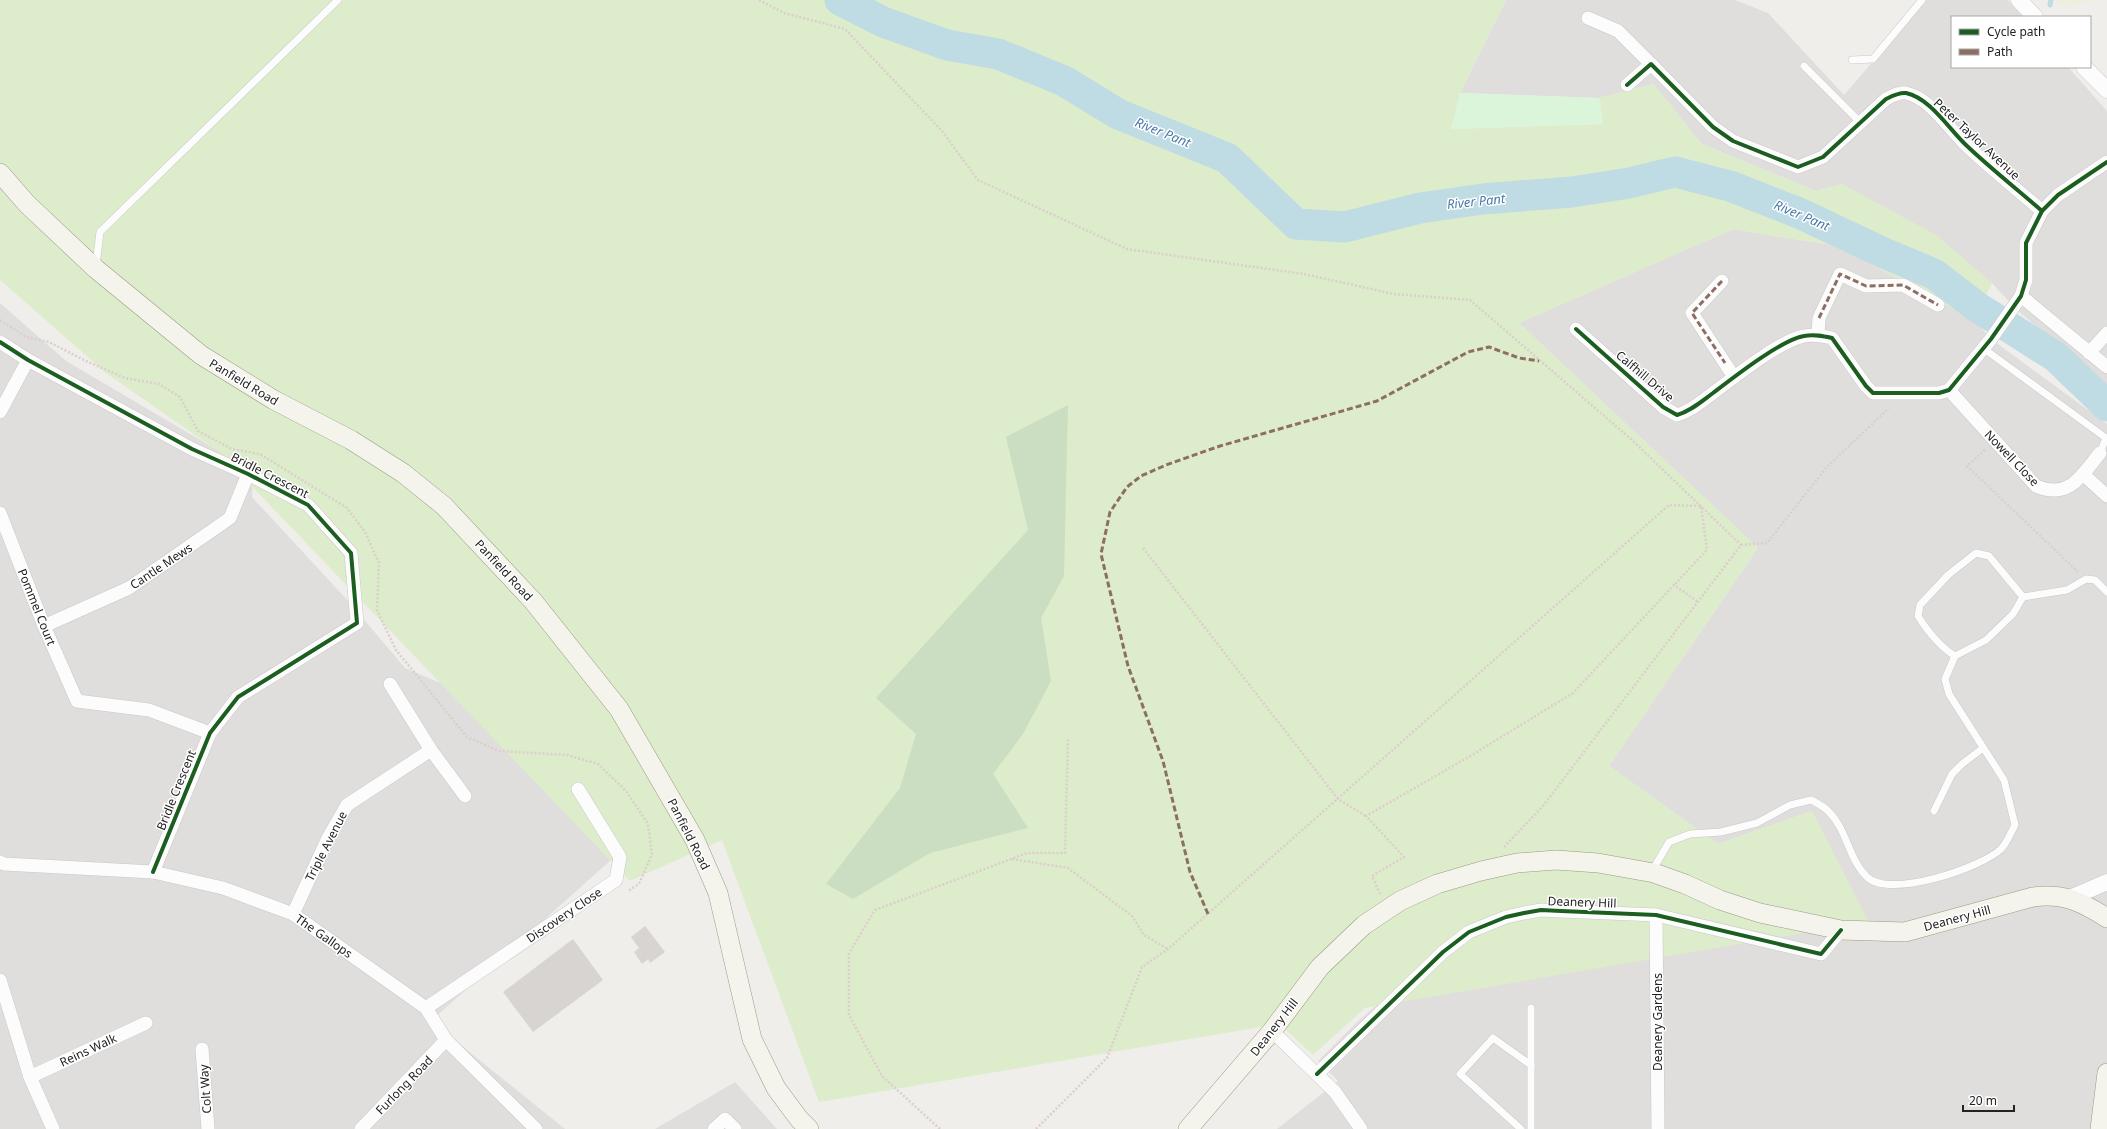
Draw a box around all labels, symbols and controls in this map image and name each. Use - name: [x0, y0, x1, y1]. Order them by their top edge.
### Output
- legend: [1951, 16, 2091, 68]
- text: Cycle path: [1987, 23, 2045, 40]
- text: Path: [1987, 43, 2013, 60]
- street label: Peter Taylor Avenue: [1930, 94, 2024, 184]
- water label: River Pant: [1133, 113, 1194, 152]
- water label: River Pant: [1446, 189, 1507, 213]
- water label: River Pant: [1772, 195, 1833, 235]
- street label: Calfhill Drive: [1612, 347, 1678, 405]
- street label: Panfield Road: [206, 355, 282, 409]
- street label: Nowell Close: [1981, 426, 2043, 490]
- street label: Bridle Crescent: [228, 448, 312, 502]
- street label: Panfield Road: [471, 536, 537, 604]
- street label: Cantle Mews: [127, 539, 196, 593]
- street label: Pommel Court: [14, 566, 60, 649]
- street label: Bridle Crescent: [152, 747, 200, 833]
- street label: Panfield Road: [664, 795, 714, 873]
- street label: Triple Avenue: [301, 808, 351, 884]
- street label: Discovery Close: [523, 883, 605, 947]
- street label: Deanery Hill: [1547, 892, 1617, 912]
- street label: Deanery Hill: [1922, 901, 1992, 935]
- street label: The Gallops: [292, 910, 356, 962]
- street label: Deanery Gardens: [1649, 973, 1666, 1071]
- street label: Deanery Hill: [1246, 995, 1302, 1059]
- street label: Reins Walk: [57, 1029, 120, 1071]
- street label: Furlong Road: [372, 1052, 436, 1118]
- street label: Colt Way: [195, 1063, 215, 1114]
- scale bar: [1963, 1087, 2014, 1113]
- text: 20 m: [1969, 1092, 1997, 1109]

